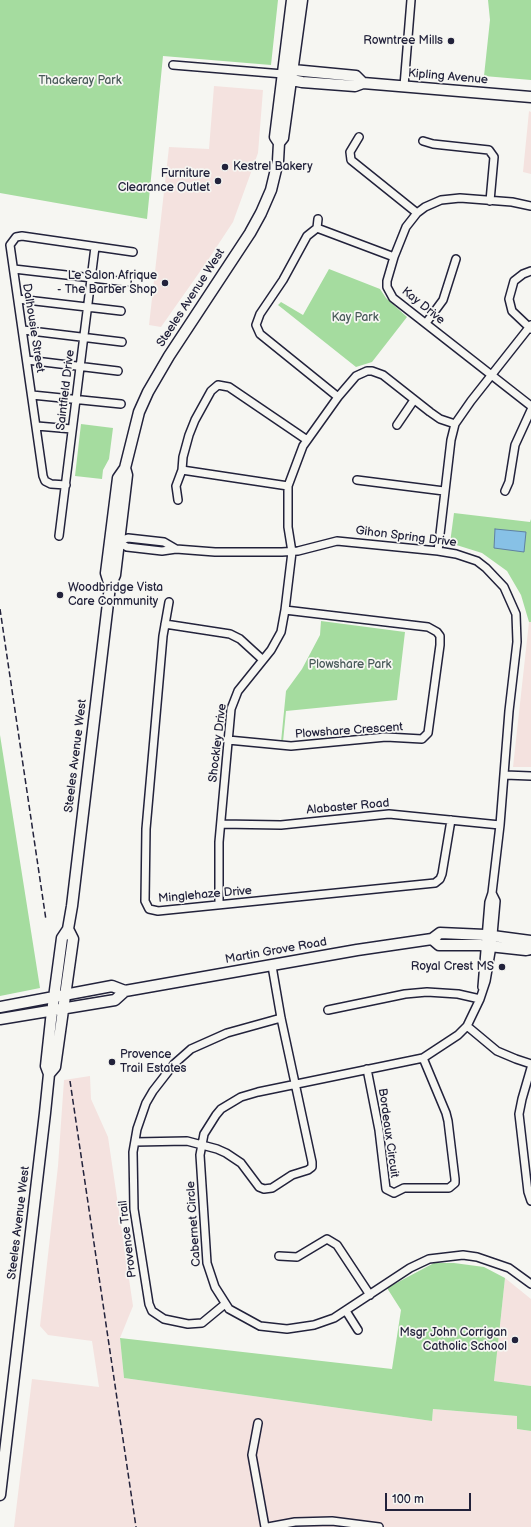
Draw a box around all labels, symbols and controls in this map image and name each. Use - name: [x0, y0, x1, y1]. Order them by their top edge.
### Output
- place label: Rowntree Mills: [363, 34, 443, 48]
- marker: Rowntree Mills: [446, 36, 456, 46]
- street label: Kipling Avenue: [407, 66, 489, 88]
- park label: Thackeray Park: [38, 74, 122, 88]
- place label: Kestrel Bakery: [233, 160, 313, 174]
- marker: Kestrel Bakery: [220, 162, 230, 172]
- place label: Furniture Clearance Outlet: [118, 167, 210, 195]
- marker: Furniture Clearance Outlet: [213, 176, 223, 186]
- street label: Steeles Avenue West: [154, 246, 228, 350]
- place label: Le Salon Afrique - The Barber Shop: [57, 269, 157, 297]
- marker: Le Salon Afrique - The Barber Shop: [160, 278, 170, 288]
- street label: Dalhousie Street: [19, 282, 47, 374]
- street label: Kay Drive: [399, 284, 447, 328]
- park label: Kay Park: [331, 311, 379, 325]
- street label: Saintfield Drive: [54, 349, 78, 431]
- street label: Gihon Spring Drive: [355, 524, 457, 550]
- place label: Woodbridge Vista Care Community: [68, 581, 163, 609]
- marker: Woodbridge Vista Care Community: [55, 590, 65, 600]
- park label: Plowshare Park: [309, 658, 391, 672]
- street label: Steeles Avenue West: [62, 698, 90, 814]
- street label: Shockley Drive: [206, 703, 230, 783]
- street label: Plowshare Crescent: [294, 720, 404, 742]
- street label: Alabaster Road: [306, 796, 390, 818]
- street label: Minglehaze Drive: [157, 884, 253, 906]
- street label: Martin Grove Road: [224, 935, 328, 967]
- place label: Royal Crest MS: [411, 960, 494, 974]
- marker: Royal Crest MS: [497, 962, 507, 972]
- place label: Provence Trail Estates: [120, 1048, 187, 1076]
- marker: Provence Trail Estates: [107, 1057, 117, 1067]
- street label: Bordeaux Circuit: [375, 1087, 401, 1179]
- street label: Steeles Avenue West: [5, 1165, 33, 1281]
- street label: Cabernet Circle: [184, 1181, 204, 1267]
- street label: Provence Trail: [116, 1200, 140, 1278]
- place label: Msgr John Corrigan Catholic School: [399, 1326, 507, 1354]
- marker: Msgr John Corrigan Catholic School: [510, 1335, 520, 1345]
- scale bar: [387, 1485, 473, 1511]
- text: 100 m: [392, 1492, 424, 1507]

